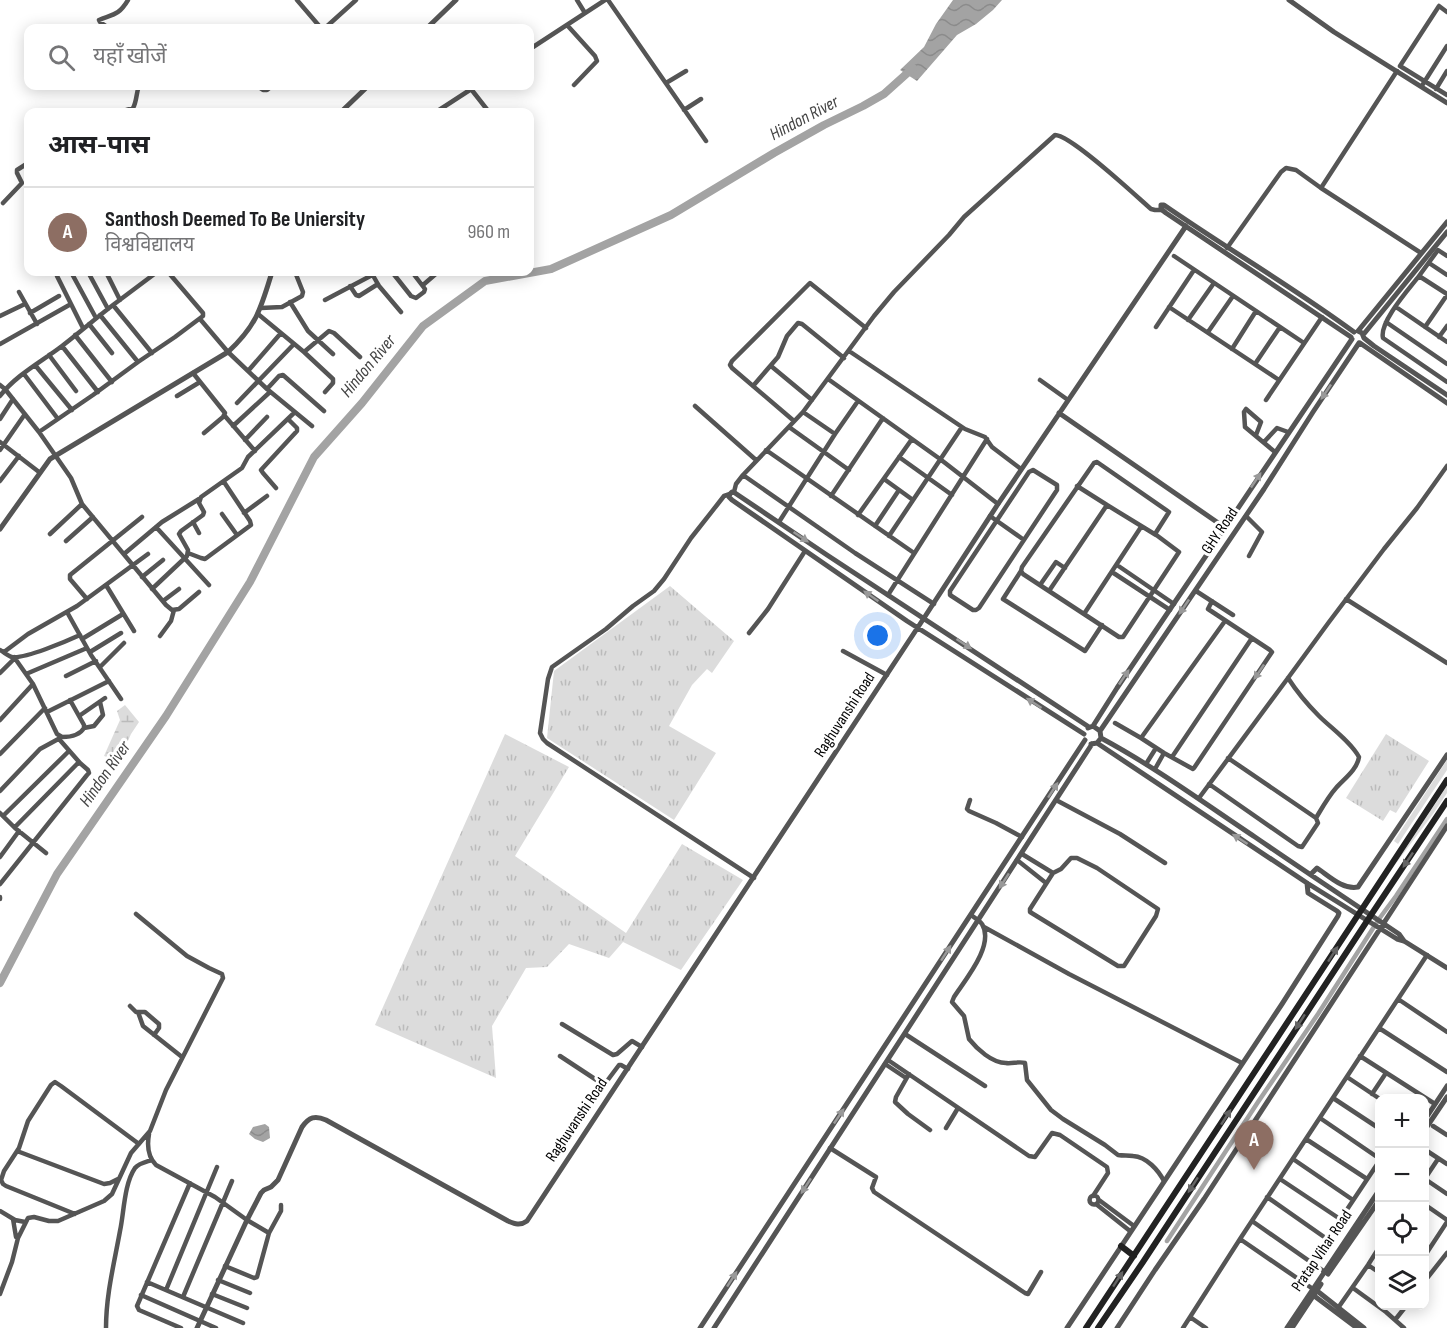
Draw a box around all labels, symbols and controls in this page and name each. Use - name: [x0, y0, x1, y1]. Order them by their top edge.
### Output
- search box: [24, 24, 534, 90]
- icon: search: [45, 41, 78, 74]
- text: यहाँ खोजें: [93, 43, 167, 70]
- water label: Hindon River: [766, 91, 843, 145]
- text: आस-पास: [48, 130, 150, 161]
- text: Santhosh Deemed To Be Uniersity: [105, 206, 365, 233]
- text: A: [63, 220, 72, 244]
- text: 960 m: [467, 220, 510, 244]
- text: विश्वविद्यालय: [105, 233, 194, 257]
- water label: Hindon River: [336, 330, 401, 401]
- one-way arrow: [1321, 384, 1332, 400]
- one-way arrow: [1251, 472, 1262, 488]
- street label: GHY Road: [1198, 504, 1242, 558]
- one-way arrow: [793, 531, 809, 542]
- one-way arrow: [863, 591, 879, 602]
- one-way arrow: [1179, 599, 1190, 616]
- your location: [863, 621, 892, 650]
- one-way arrow: [956, 639, 972, 650]
- one-way arrow: [1253, 663, 1265, 679]
- one-way arrow: [1119, 668, 1130, 685]
- street label: Raghuvanshi Road: [811, 669, 879, 761]
- one-way arrow: [1026, 697, 1043, 708]
- water label: Hindon River: [75, 737, 136, 811]
- one-way arrow: [1047, 782, 1058, 798]
- one-way arrow: [1232, 834, 1248, 845]
- one-way arrow: [1402, 851, 1414, 867]
- one-way arrow: [998, 873, 1009, 890]
- one-way arrow: [940, 945, 951, 961]
- one-way arrow: [1327, 946, 1339, 962]
- one-way arrow: [1295, 1014, 1306, 1030]
- street label: Raghuvanshi Road: [542, 1074, 612, 1166]
- map controls: [1375, 1094, 1429, 1310]
- button: +: [1375, 1094, 1429, 1148]
- one-way arrow: [833, 1109, 845, 1125]
- one-way arrow: [1220, 1109, 1232, 1125]
- pin: A: [1234, 1120, 1274, 1170]
- button: −: [1375, 1148, 1429, 1202]
- one-way arrow: [1188, 1177, 1199, 1193]
- one-way arrow: [801, 1178, 812, 1194]
- button: locate: [1375, 1202, 1429, 1256]
- street label: Pratap Vihar Road: [1288, 1207, 1356, 1295]
- button: layers: [1375, 1256, 1429, 1310]
- one-way arrow: [726, 1271, 737, 1287]
- one-way arrow: [1112, 1271, 1123, 1287]

